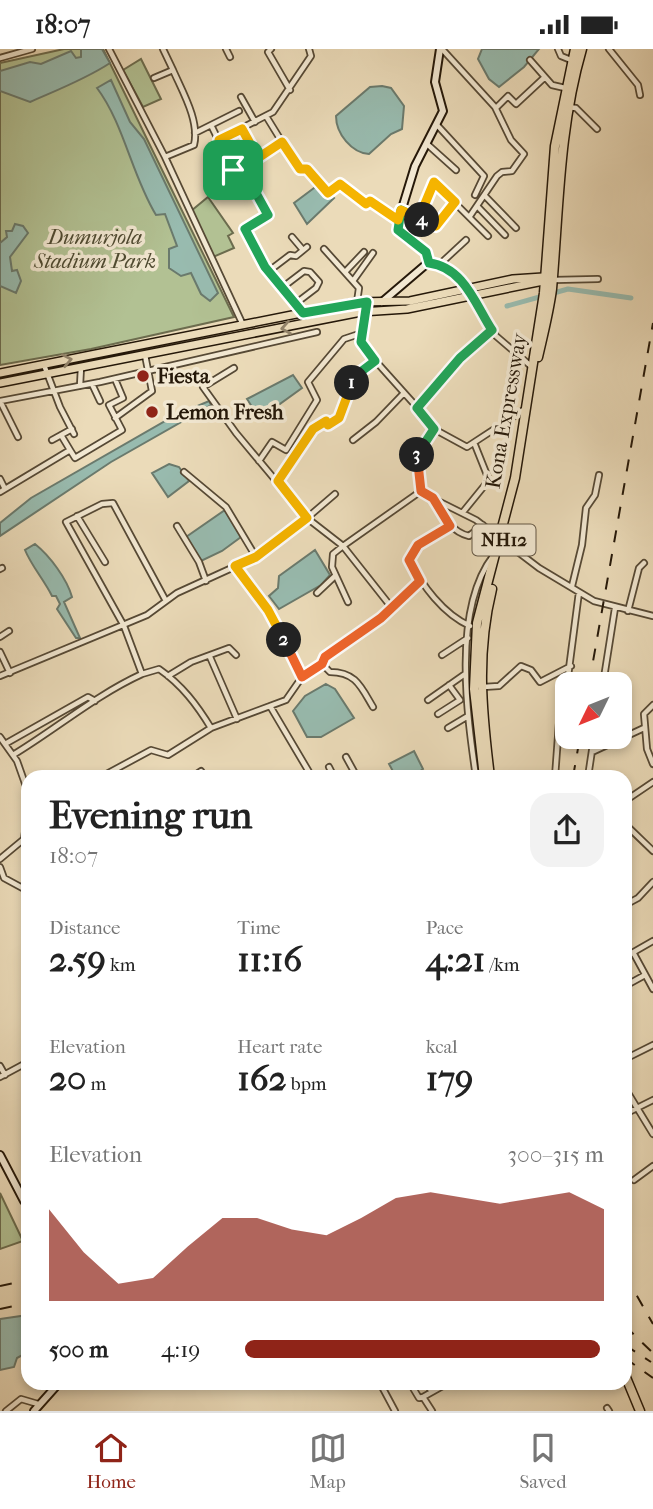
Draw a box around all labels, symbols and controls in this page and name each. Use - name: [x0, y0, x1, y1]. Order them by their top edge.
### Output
- text: 18:07: [35, 9, 91, 40]
- pin: [203, 140, 263, 200]
- icon: arrive: [214, 151, 252, 189]
- pin: 4: [404, 203, 440, 237]
- text: 4: [416, 208, 427, 230]
- park label: Dumurjola Stadium Park: [33, 225, 156, 273]
- one-way arrow: [280, 320, 292, 335]
- street label: Kona Expressway: [481, 331, 532, 491]
- one-way arrow: [61, 354, 73, 369]
- place label: Fiesta: [156, 364, 211, 388]
- pin: 1: [334, 365, 370, 401]
- marker: Fiesta: [135, 368, 151, 384]
- text: 1: [348, 371, 355, 393]
- place label: Lemon Fresh: [166, 400, 284, 424]
- marker: Lemon Fresh: [144, 404, 160, 420]
- pin: 3: [400, 437, 434, 473]
- text: 3: [413, 443, 420, 465]
- road number: NH12: [472, 525, 536, 555]
- pin: 2: [266, 623, 302, 657]
- text: 2: [279, 628, 288, 650]
- north arrow: [555, 672, 632, 749]
- map controls: [555, 672, 632, 749]
- text: Evening run: [49, 793, 252, 838]
- button: share: [530, 793, 604, 867]
- text: 18:07: [49, 842, 98, 869]
- text: Distance: [49, 917, 120, 939]
- text: Time: [237, 917, 281, 939]
- text: Pace: [426, 917, 464, 939]
- text: 2.59: [49, 939, 106, 980]
- text: 11:16: [237, 939, 302, 980]
- text: 4:21: [426, 939, 485, 980]
- text: km: [106, 954, 135, 976]
- text: /km: [485, 954, 520, 976]
- text: Elevation: [49, 1036, 126, 1058]
- text: Heart rate: [237, 1036, 322, 1058]
- text: kcal: [426, 1036, 458, 1058]
- text: 20: [49, 1058, 86, 1099]
- text: 162: [237, 1058, 287, 1099]
- text: 179: [426, 1058, 473, 1099]
- text: m: [86, 1073, 106, 1095]
- text: bpm: [287, 1073, 327, 1095]
- text: Elevation: [49, 1141, 142, 1168]
- text: 300–315 m: [508, 1141, 604, 1168]
- text: 500 m: [49, 1336, 108, 1363]
- text: 4:19: [161, 1336, 200, 1363]
- tab: Home: [86, 1429, 136, 1493]
- tab: Map: [309, 1429, 347, 1493]
- tab: Saved: [519, 1429, 567, 1493]

